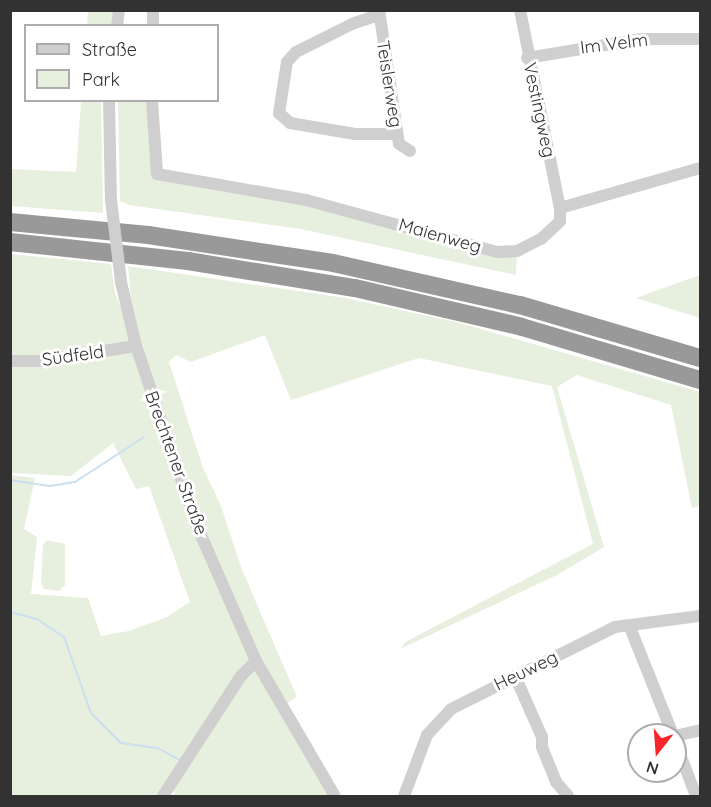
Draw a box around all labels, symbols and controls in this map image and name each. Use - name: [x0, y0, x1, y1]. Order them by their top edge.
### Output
- legend: [24, 24, 219, 102]
- street label: Im Velm: [579, 29, 649, 59]
- text: Straße: [82, 38, 137, 61]
- street label: Teislerweg: [371, 39, 407, 129]
- street label: Vestingweg: [518, 61, 560, 159]
- text: Park: [82, 68, 120, 91]
- street label: Maienweg: [396, 214, 484, 258]
- street label: Südfeld: [41, 341, 105, 371]
- street label: Brechtener Straße: [140, 388, 212, 538]
- street label: Heuweg: [491, 646, 561, 696]
- north arrow: [627, 723, 687, 783]
- text: N: [644, 757, 661, 780]

